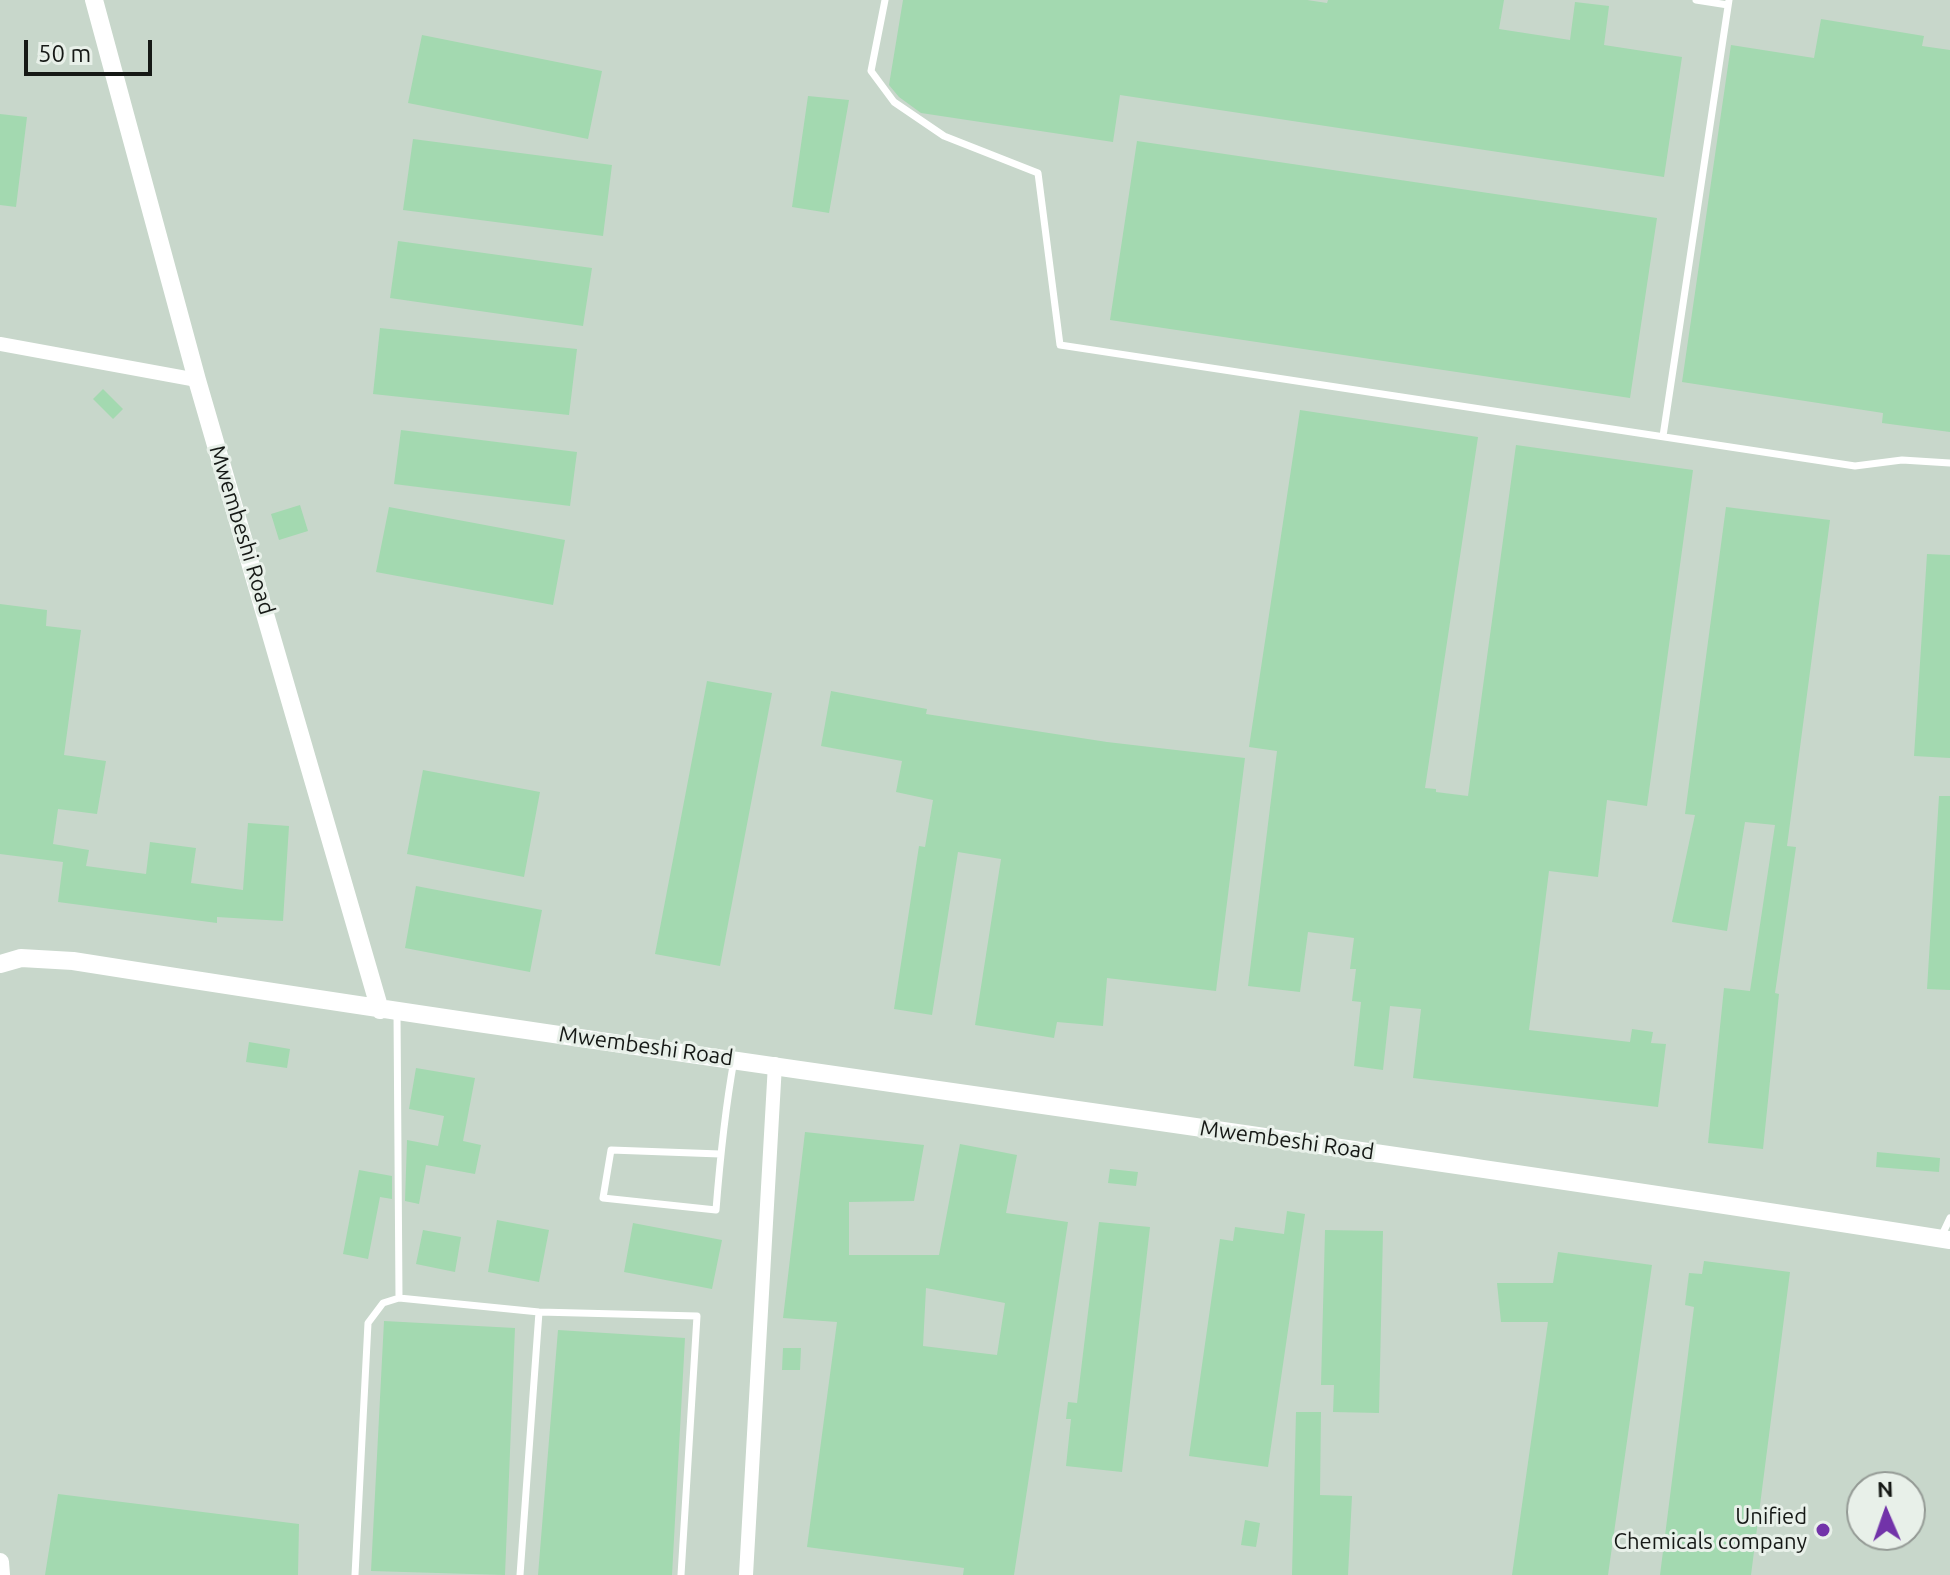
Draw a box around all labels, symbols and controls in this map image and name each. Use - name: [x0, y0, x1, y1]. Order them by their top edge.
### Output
- scale bar: [28, 24, 156, 74]
- text: 50 m: [38, 40, 91, 67]
- street label: Mwembeshi Road: [204, 442, 280, 618]
- street label: Mwembeshi Road: [557, 1021, 735, 1071]
- street label: Mwembeshi Road: [1198, 1115, 1376, 1165]
- north arrow: [1846, 1471, 1926, 1551]
- text: N: [1877, 1476, 1894, 1501]
- place label: Unified Chemicals company: [1613, 1504, 1807, 1556]
- marker: Unified Chemicals company: [1814, 1521, 1832, 1539]

